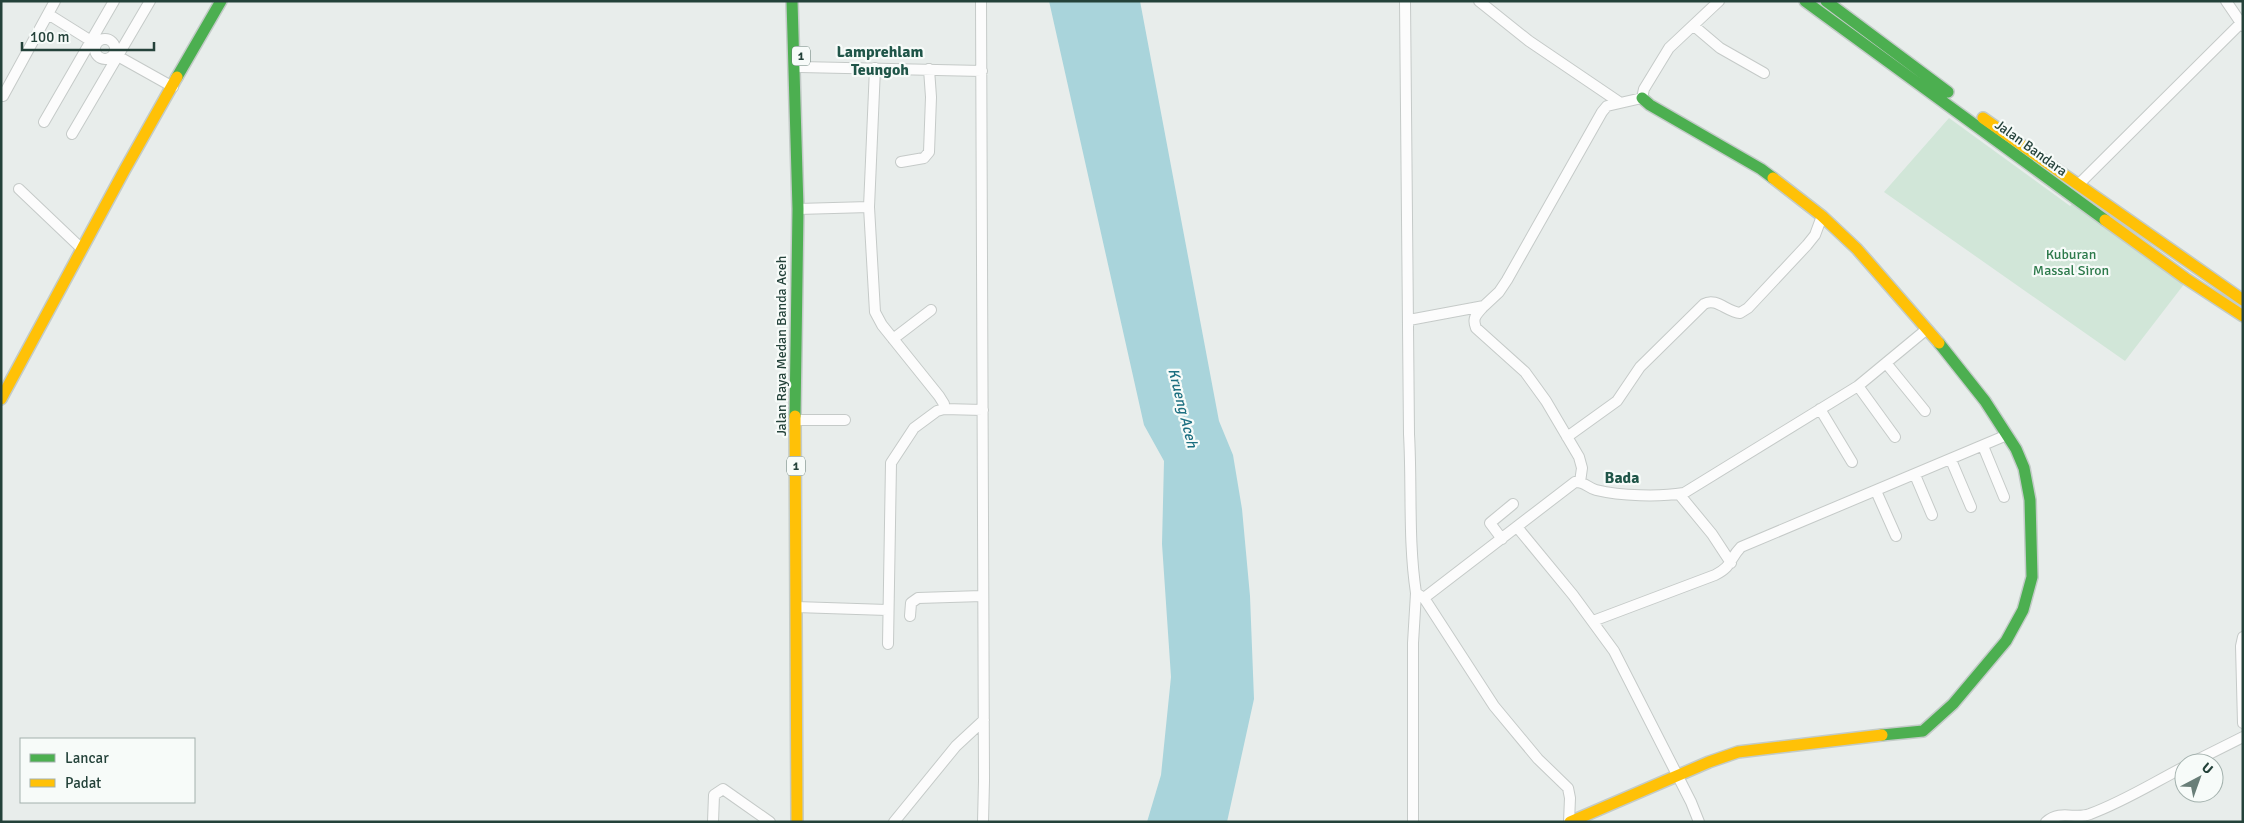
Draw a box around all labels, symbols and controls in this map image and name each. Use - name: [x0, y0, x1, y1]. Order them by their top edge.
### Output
- scale bar: [22, 20, 155, 52]
- text: 100 m: [30, 28, 70, 46]
- district label: Lamprehlam Teungoh: [836, 42, 924, 80]
- road number: 1: [792, 46, 810, 66]
- street label: Jalan Bandara: [1992, 116, 2070, 180]
- park label: Kuburan Massal Siron: [2033, 246, 2109, 279]
- street label: Jalan Raya Medan Banda Aceh: [773, 256, 790, 436]
- water label: Krueng Aceh: [1164, 366, 1202, 450]
- road number: 1: [787, 456, 805, 476]
- district label: Bada: [1605, 468, 1639, 488]
- legend: [20, 738, 195, 803]
- text: Lancar: [65, 749, 109, 767]
- north arrow: [2174, 753, 2224, 803]
- text: U: [2198, 759, 2216, 778]
- text: Padat: [65, 774, 101, 792]

